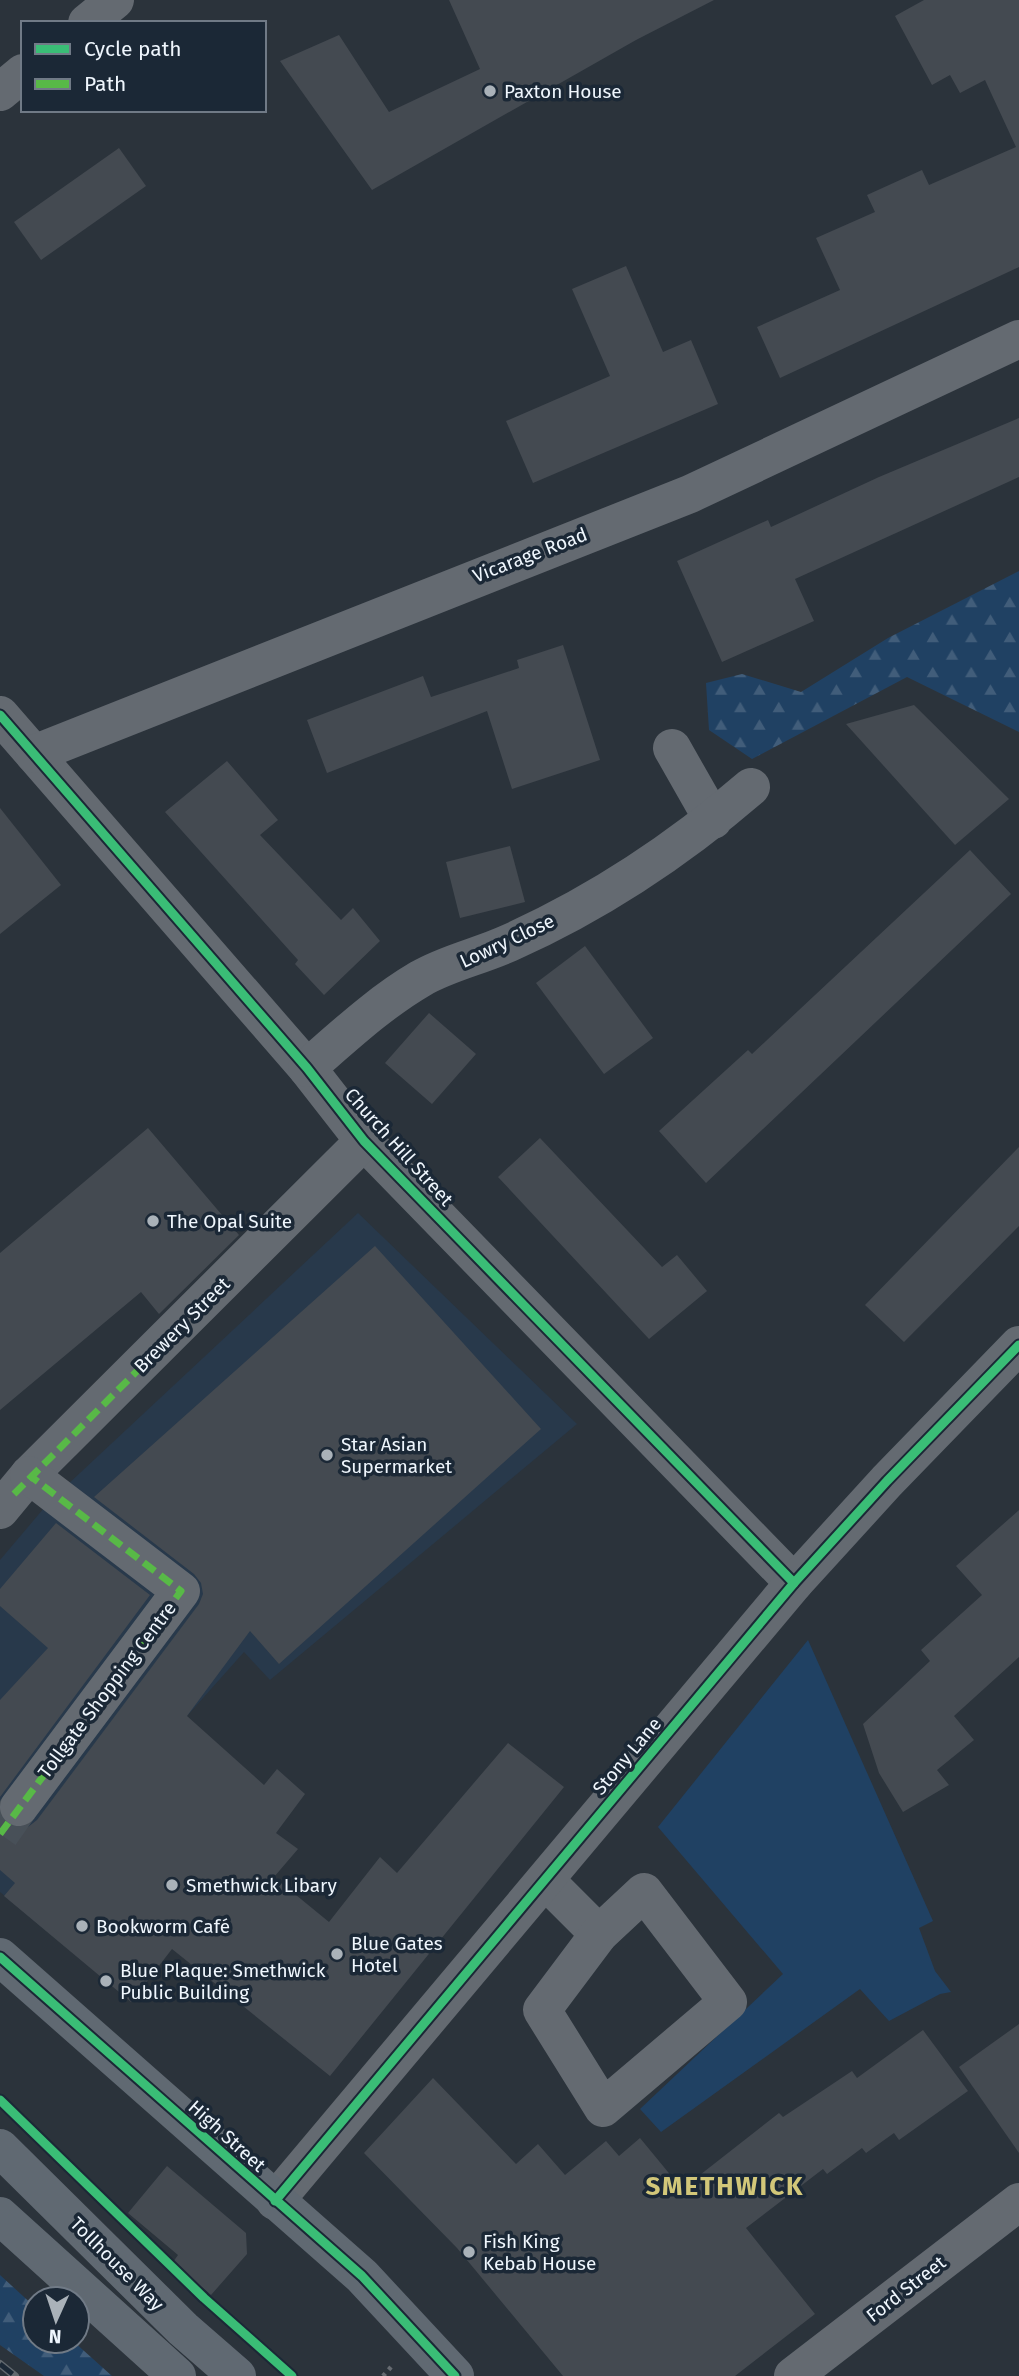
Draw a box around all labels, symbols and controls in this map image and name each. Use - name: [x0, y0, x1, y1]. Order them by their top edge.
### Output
- legend: [21, 21, 266, 112]
- text: Cycle path: [84, 36, 182, 62]
- text: Path: [84, 71, 126, 97]
- place label: Paxton House: [504, 80, 622, 103]
- marker: Paxton House: [482, 83, 498, 99]
- street label: Vicarage Road: [470, 523, 590, 587]
- street label: Lowry Close: [456, 909, 558, 973]
- street label: Church Hill Street: [340, 1083, 458, 1211]
- place label: The Opal Suite: [167, 1210, 292, 1233]
- marker: The Opal Suite: [145, 1213, 161, 1229]
- street label: Brewery Street: [129, 1272, 235, 1378]
- place label: Star Asian Supermarket: [341, 1433, 452, 1478]
- marker: Star Asian Supermarket: [319, 1447, 335, 1463]
- street label: Tollgate Shopping Centre: [33, 1597, 181, 1783]
- street label: Stony Lane: [588, 1712, 666, 1800]
- place label: Smethwick Libary: [186, 1874, 337, 1897]
- marker: Smethwick Libary: [164, 1877, 180, 1893]
- place label: Bookworm Café: [96, 1915, 230, 1938]
- marker: Bookworm Café: [74, 1918, 90, 1934]
- place label: Blue Gates Hotel: [351, 1932, 443, 1977]
- marker: Blue Gates Hotel: [329, 1946, 345, 1962]
- place label: Blue Plaque: Smethwick Public Building: [120, 1959, 326, 2004]
- marker: Blue Plaque: Smethwick Public Building: [98, 1973, 114, 1989]
- street label: High Street: [184, 2095, 270, 2177]
- district label: SMETHWICK: [645, 2171, 805, 2202]
- street label: Tollhouse Way: [65, 2212, 169, 2316]
- place label: Fish King Kebab House: [483, 2230, 596, 2275]
- marker: Fish King Kebab House: [461, 2244, 477, 2260]
- street label: Ford Street: [862, 2251, 950, 2327]
- north arrow: [21, 2285, 91, 2355]
- text: N: [48, 2325, 62, 2348]

